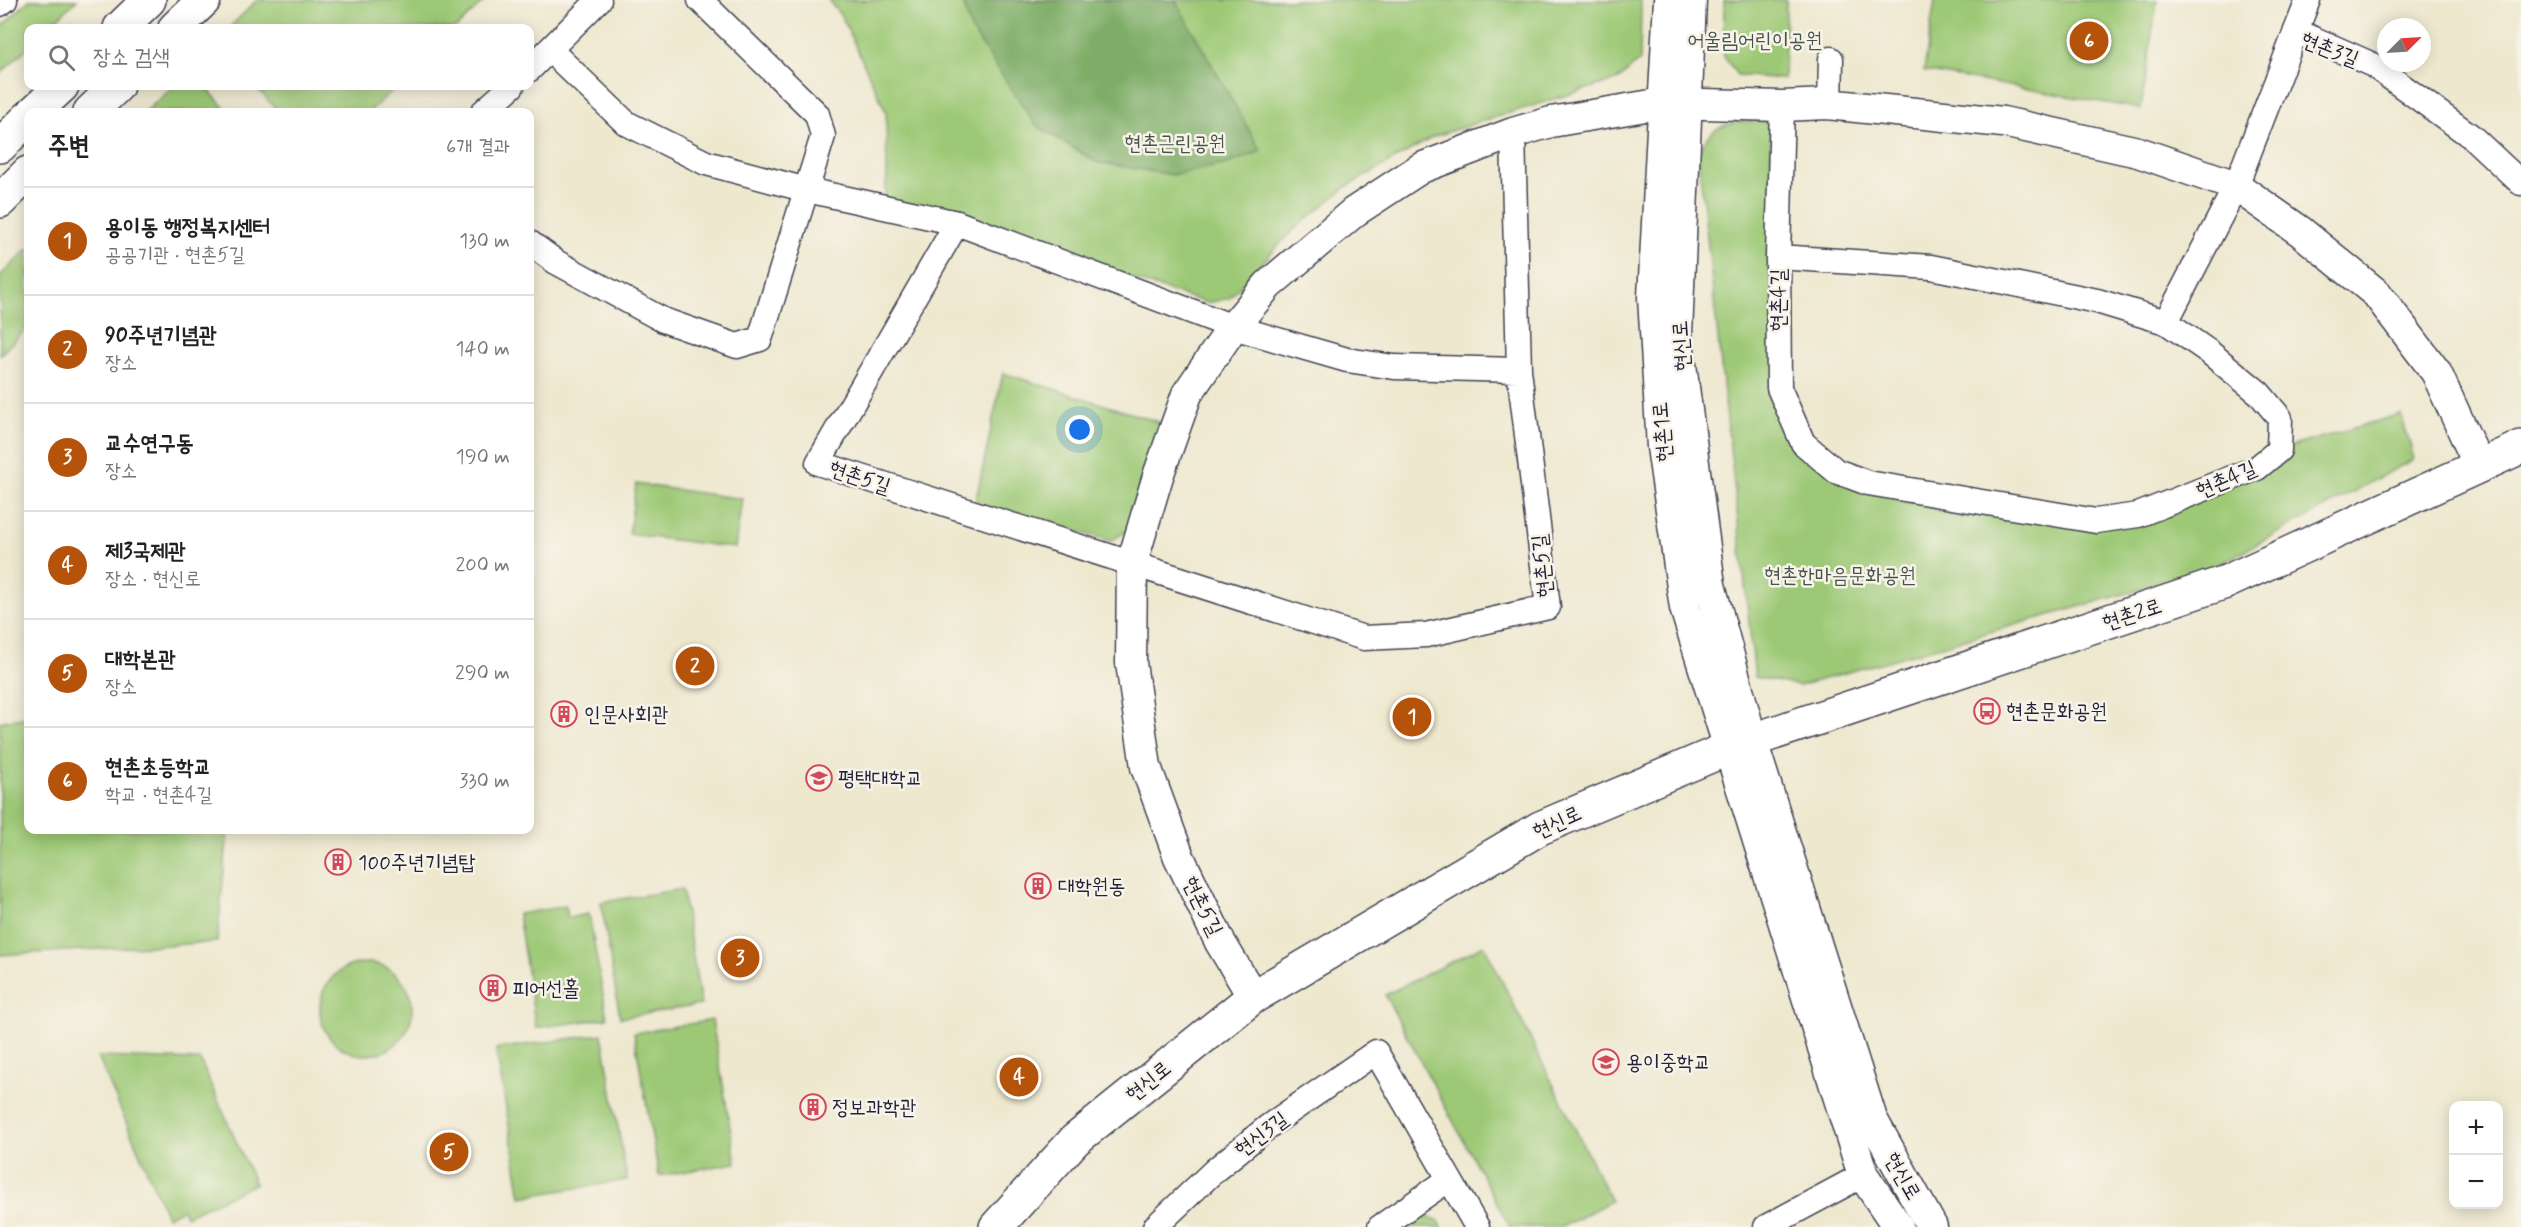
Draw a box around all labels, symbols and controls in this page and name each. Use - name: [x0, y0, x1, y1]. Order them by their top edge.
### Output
- pin: 6: [2070, 18, 2108, 63]
- north arrow: [2377, 18, 2431, 72]
- search box: [24, 24, 534, 90]
- street label: 현촌3길: [2297, 26, 2363, 74]
- park label: 어울림어린이공원: [1687, 27, 1823, 55]
- icon: search: [45, 41, 78, 74]
- text: 장소 검색: [93, 44, 170, 72]
- text: 주변: [48, 130, 90, 164]
- park label: 현촌근린공원: [1124, 130, 1226, 158]
- text: 6개 결과: [446, 134, 510, 161]
- text: 용이동 행정복지센터: [105, 214, 270, 242]
- text: 1: [63, 228, 72, 255]
- text: 130 m: [459, 228, 510, 255]
- text: 공공기관 · 현촌5길: [105, 242, 245, 269]
- street label: 현촌4길: [1765, 268, 1793, 331]
- street label: 현신로: [1666, 320, 1698, 372]
- text: 90주년기념관: [105, 322, 217, 350]
- text: 2: [63, 336, 72, 363]
- text: 140 m: [456, 336, 510, 363]
- text: 장소: [105, 350, 137, 377]
- street label: 현촌1로: [1646, 401, 1680, 463]
- your location: [1065, 415, 1094, 444]
- text: 교수연구동: [105, 430, 194, 458]
- text: 3: [63, 444, 72, 471]
- text: 190 m: [456, 444, 510, 471]
- street label: 현촌4길: [2192, 454, 2261, 505]
- street label: 현촌5길: [825, 455, 894, 501]
- text: 장소: [105, 458, 137, 485]
- street label: 현촌5길: [1526, 533, 1560, 599]
- text: 제3국제관: [105, 538, 186, 566]
- text: 4: [62, 552, 73, 579]
- text: 200 m: [455, 552, 510, 579]
- park label: 현촌한마음문화공원: [1764, 562, 1916, 590]
- text: 장소 · 현신로: [105, 566, 201, 593]
- street label: 현촌2로: [2099, 592, 2166, 638]
- pin: 2: [676, 644, 714, 688]
- text: 대학본관: [105, 646, 176, 674]
- text: 5: [62, 660, 74, 687]
- text: 290 m: [455, 660, 510, 687]
- text: 장소: [105, 674, 137, 701]
- pin: 1: [1392, 694, 1432, 740]
- bus stop icon: 현촌문화공원: [1972, 696, 2002, 726]
- place label: 현촌문화공원: [2006, 698, 2107, 726]
- building icon: 인문사회관: [549, 699, 579, 729]
- place label: 인문사회관: [584, 701, 669, 729]
- text: 현촌초등학교: [105, 754, 211, 782]
- school or university icon: 평택대학교: [804, 763, 834, 793]
- place label: 평택대학교: [838, 765, 923, 793]
- text: 6: [62, 768, 73, 795]
- text: 330 m: [459, 768, 510, 795]
- text: 학교 · 현촌4길: [105, 782, 213, 809]
- street label: 현신로: [1529, 800, 1586, 846]
- building icon: 100주년기념탑: [323, 847, 353, 877]
- place label: 100주년기념탑: [358, 849, 475, 877]
- building icon: 대학원동: [1023, 871, 1053, 901]
- street label: 현촌5길: [1175, 872, 1229, 941]
- place label: 대학원동: [1058, 873, 1126, 901]
- pin: 3: [720, 936, 760, 980]
- building icon: 피어선홀: [478, 973, 508, 1003]
- place label: 피어선홀: [512, 975, 580, 1003]
- school or university icon: 용이중학교: [1591, 1047, 1621, 1077]
- place label: 용이중학교: [1626, 1049, 1711, 1077]
- pin: 4: [1000, 1054, 1038, 1100]
- street label: 현신로: [1120, 1055, 1177, 1109]
- building icon: 정보과학관: [798, 1092, 828, 1122]
- place label: 정보과학관: [832, 1094, 917, 1122]
- map controls: [2449, 1101, 2503, 1209]
- button: +: [2449, 1101, 2503, 1155]
- street label: 현신3길: [1229, 1105, 1294, 1164]
- pin: 5: [430, 1130, 468, 1174]
- street label: 현신로: [1877, 1148, 1927, 1205]
- button: −: [2449, 1155, 2503, 1209]

